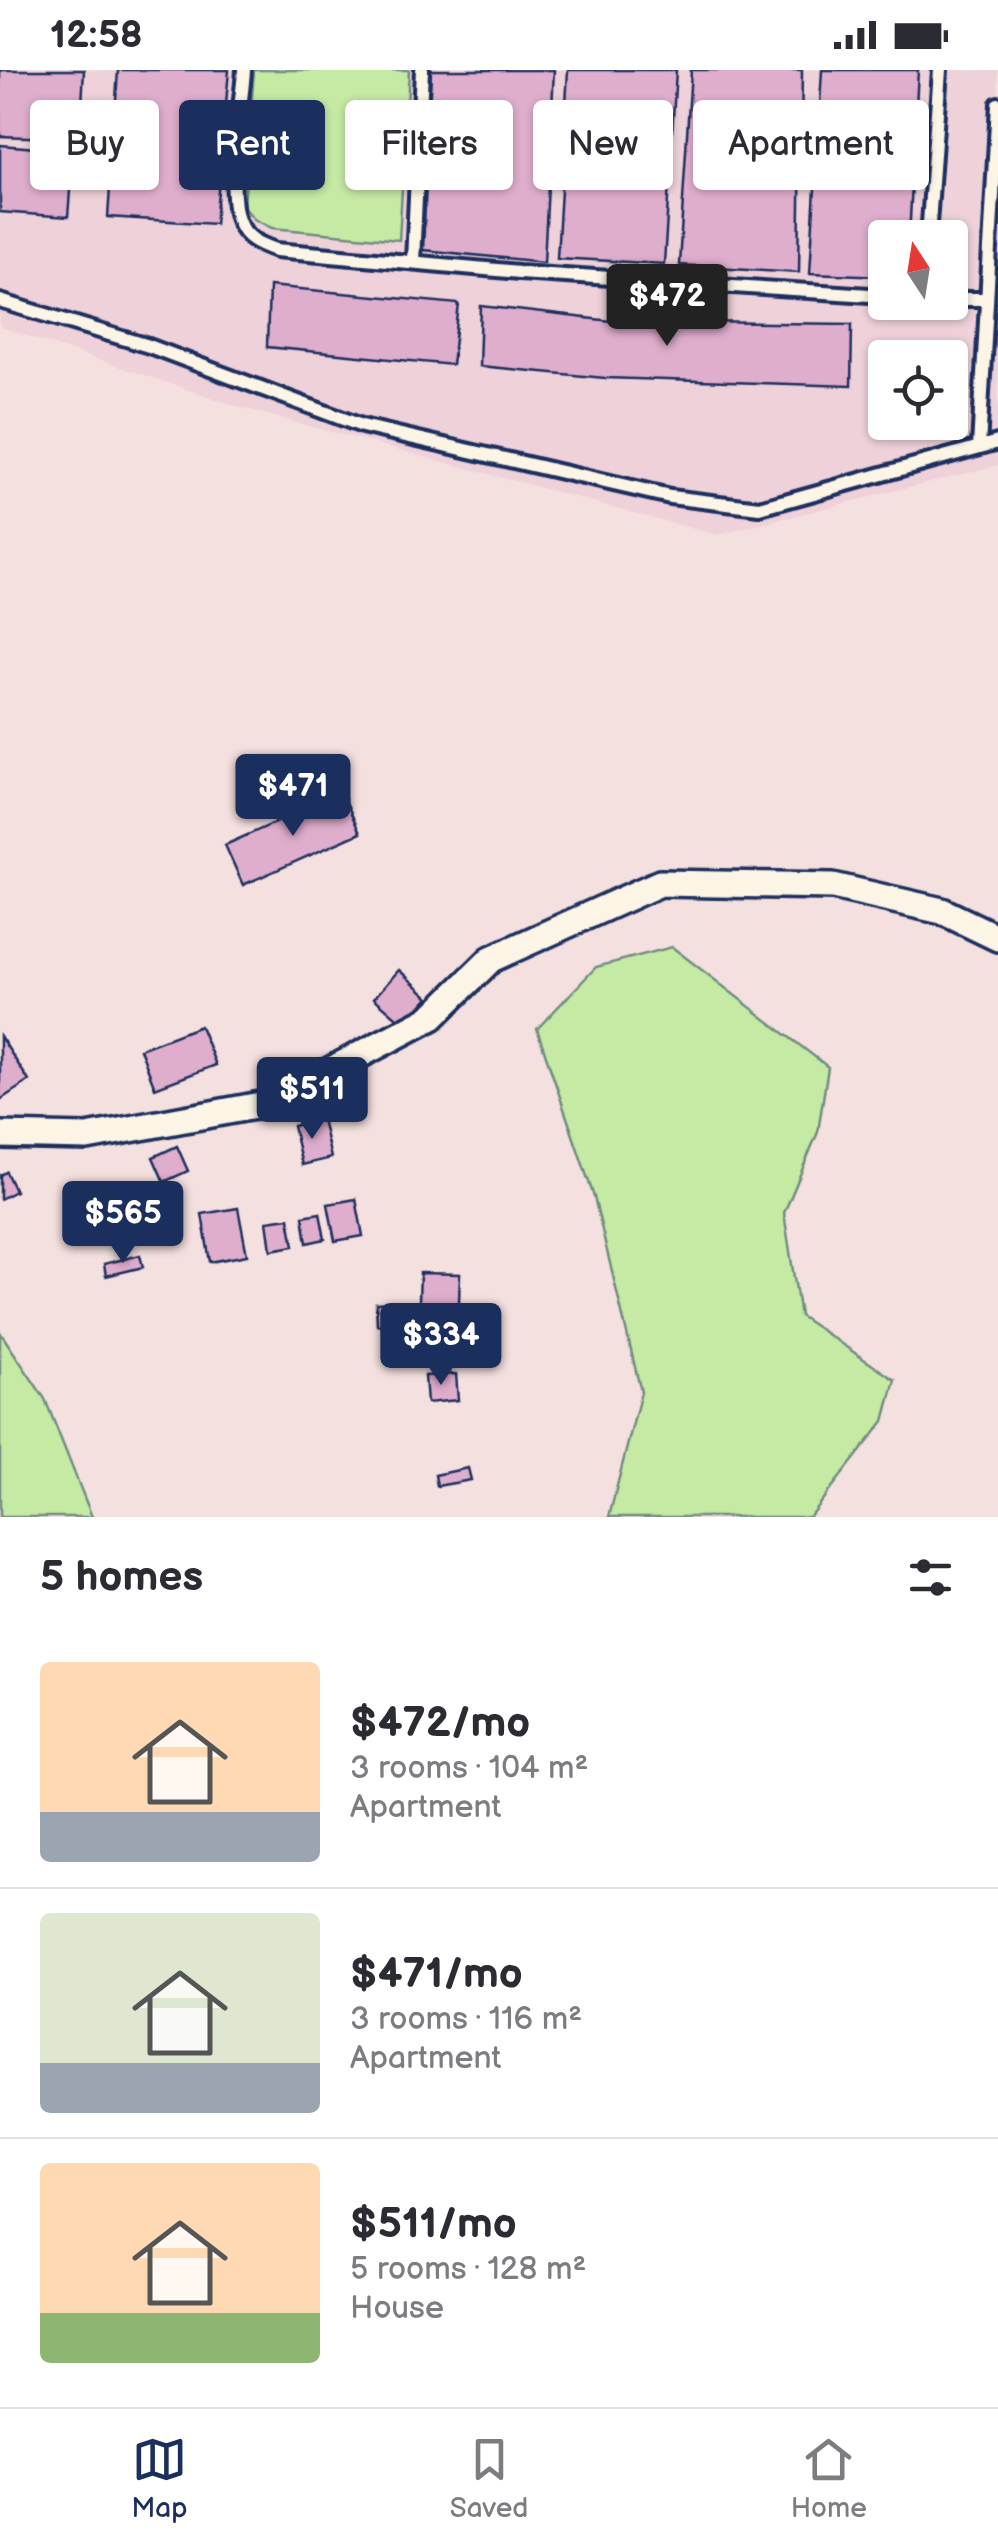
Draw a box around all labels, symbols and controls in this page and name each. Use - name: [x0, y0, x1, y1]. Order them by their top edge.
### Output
- text: 12:58: [50, 13, 143, 58]
- chip: Buy: [30, 100, 159, 190]
- chip: Rent: [179, 100, 325, 190]
- chip: Filters: [345, 100, 513, 190]
- chip: New: [533, 100, 673, 190]
- chip: Apartment: [693, 100, 929, 190]
- north arrow: [868, 220, 968, 320]
- map controls: [868, 220, 968, 440]
- pin: $472: [608, 264, 726, 349]
- text: $472: [629, 277, 705, 316]
- button: locate: [868, 340, 968, 440]
- pin: $471: [234, 754, 352, 839]
- text: $471: [257, 767, 329, 806]
- pin: $511: [253, 1057, 371, 1142]
- text: $511: [279, 1070, 345, 1109]
- pin: $565: [64, 1181, 182, 1266]
- text: $565: [84, 1194, 162, 1233]
- pin: $334: [382, 1303, 500, 1388]
- text: $334: [402, 1316, 480, 1355]
- icon: filters: [903, 1550, 958, 1605]
- text: 5 homes: [40, 1552, 203, 1603]
- text: $472/mo: [350, 1698, 530, 1749]
- icon: home: [120, 1702, 240, 1822]
- text: 3 rooms · 104 m²: [350, 1749, 588, 1788]
- text: Apartment: [350, 1788, 501, 1827]
- text: $471/mo: [350, 1949, 523, 2000]
- icon: home: [120, 1953, 240, 2073]
- text: 3 rooms · 116 m²: [350, 2000, 582, 2039]
- text: Apartment: [350, 2039, 501, 2078]
- text: $511/mo: [350, 2199, 517, 2250]
- icon: home: [120, 2203, 240, 2323]
- text: 5 rooms · 128 m²: [350, 2250, 586, 2289]
- text: House: [350, 2289, 444, 2328]
- tab: Map: [131, 2432, 187, 2525]
- tab: Saved: [450, 2432, 528, 2525]
- tab: Home: [791, 2432, 867, 2525]

